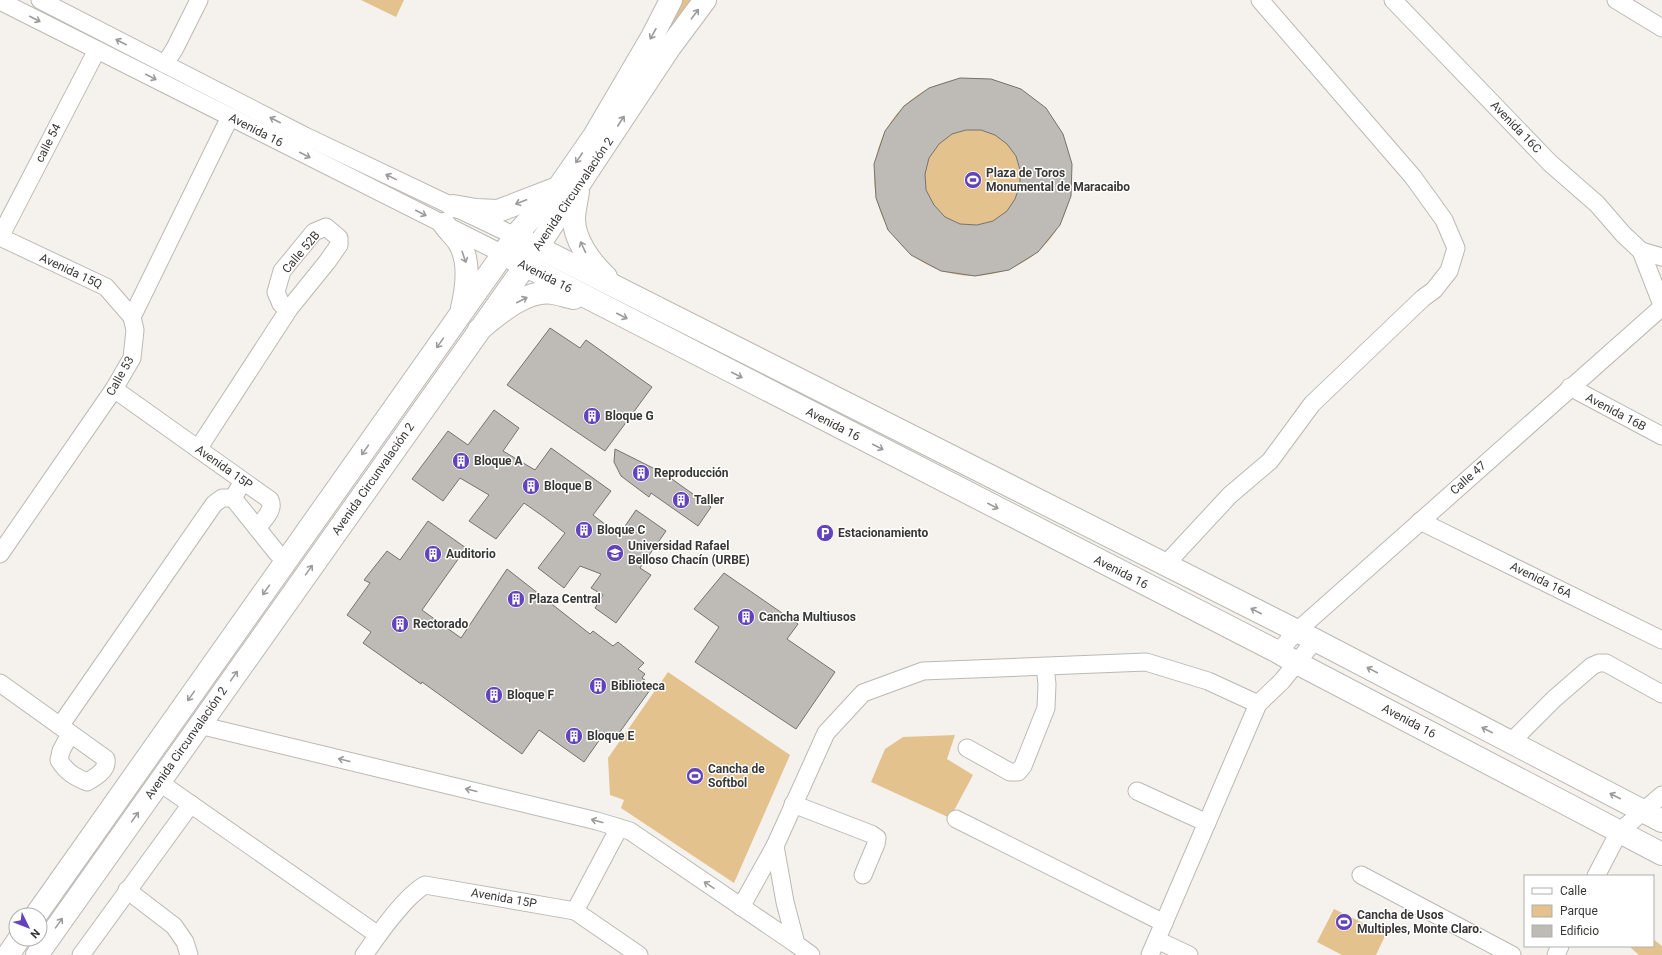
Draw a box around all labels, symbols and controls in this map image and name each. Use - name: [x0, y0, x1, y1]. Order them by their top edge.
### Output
- one-way arrow: [690, 9, 699, 20]
- one-way arrow: [29, 16, 41, 23]
- one-way arrow: [649, 28, 656, 40]
- one-way arrow: [116, 37, 128, 45]
- one-way arrow: [145, 74, 157, 81]
- street label: Avenida 16C: [1488, 98, 1544, 156]
- street label: Avenida 16: [227, 110, 286, 150]
- one-way arrow: [269, 116, 281, 123]
- one-way arrow: [617, 116, 625, 127]
- street label: calle 54: [32, 121, 64, 165]
- street label: Avenida Circunvalación 2: [530, 134, 616, 253]
- one-way arrow: [298, 151, 310, 159]
- one-way arrow: [575, 152, 583, 163]
- place label: Plaza de Toros Monumental de Maracaibo: [986, 166, 1130, 194]
- sports icon: Plaza de Toros Monumental de Maracaibo: [963, 170, 983, 190]
- one-way arrow: [386, 173, 398, 180]
- one-way arrow: [516, 198, 528, 206]
- one-way arrow: [415, 210, 427, 217]
- street label: Calle 52B: [279, 228, 323, 276]
- one-way arrow: [579, 241, 586, 253]
- street label: Avenida 15Q: [38, 250, 104, 292]
- one-way arrow: [461, 250, 468, 263]
- street label: Avenida 16: [516, 256, 575, 296]
- one-way arrow: [516, 295, 528, 303]
- one-way arrow: [615, 312, 627, 320]
- one-way arrow: [436, 338, 444, 349]
- street label: Calle 53: [103, 354, 137, 398]
- one-way arrow: [731, 372, 743, 379]
- street label: Avenida 16B: [1583, 390, 1649, 434]
- street label: Avenida 16: [804, 404, 863, 444]
- building icon: Bloque G: [582, 406, 602, 426]
- place label: Bloque G: [605, 409, 654, 423]
- street label: Avenida Circunvalación 2: [329, 420, 417, 538]
- street label: Avenida 15P: [193, 442, 256, 492]
- one-way arrow: [361, 444, 369, 455]
- one-way arrow: [872, 444, 884, 451]
- building icon: Bloque A: [451, 451, 471, 471]
- place label: Bloque A: [474, 454, 524, 468]
- street label: Calle 47: [1447, 458, 1489, 498]
- building icon: Reproducción: [631, 463, 651, 483]
- place label: Reproducción: [654, 466, 729, 480]
- building icon: Bloque B: [521, 476, 541, 496]
- place label: Bloque B: [544, 479, 593, 493]
- building icon: Taller: [671, 490, 691, 510]
- place label: Taller: [694, 493, 725, 507]
- one-way arrow: [987, 503, 999, 511]
- building icon: Bloque C: [574, 520, 594, 540]
- place label: Bloque C: [597, 523, 646, 537]
- parking icon: Estacionamiento: [815, 523, 835, 543]
- place label: Estacionamiento: [838, 526, 928, 540]
- place label: Universidad Rafael Belloso Chacín (URBE): [628, 539, 750, 567]
- school or university icon: Universidad Rafael Belloso Chacín (URBE): [605, 543, 625, 563]
- building icon: Auditorio: [423, 544, 443, 564]
- place label: Auditorio: [446, 547, 496, 561]
- street label: Avenida 16: [1092, 552, 1151, 592]
- street label: Avenida 16A: [1508, 559, 1574, 601]
- one-way arrow: [305, 565, 313, 576]
- one-way arrow: [262, 584, 270, 595]
- building icon: Plaza Central: [506, 589, 526, 609]
- place label: Plaza Central: [529, 592, 601, 606]
- building icon: Cancha Multiusos: [736, 607, 756, 627]
- one-way arrow: [1250, 607, 1262, 614]
- place label: Cancha Multiusos: [759, 610, 856, 624]
- building icon: Rectorado: [390, 614, 410, 634]
- place label: Rectorado: [413, 617, 468, 631]
- one-way arrow: [1366, 666, 1378, 673]
- one-way arrow: [229, 671, 238, 682]
- building icon: Biblioteca: [588, 676, 608, 696]
- place label: Biblioteca: [611, 679, 666, 693]
- street label: Avenida Circunvalación 2: [142, 684, 230, 802]
- building icon: Bloque F: [484, 685, 504, 705]
- place label: Bloque F: [507, 688, 555, 702]
- one-way arrow: [187, 691, 195, 702]
- street label: Avenida 16: [1380, 701, 1439, 741]
- building icon: Bloque E: [564, 726, 584, 746]
- one-way arrow: [1481, 726, 1493, 733]
- place label: Bloque E: [587, 729, 635, 743]
- one-way arrow: [338, 755, 351, 763]
- place label: Cancha de Softbol: [708, 762, 765, 790]
- sports icon: Cancha de Softbol: [685, 766, 705, 786]
- one-way arrow: [465, 786, 478, 794]
- one-way arrow: [1609, 792, 1621, 800]
- one-way arrow: [130, 812, 139, 823]
- one-way arrow: [591, 817, 604, 824]
- legend: [1524, 875, 1654, 947]
- one-way arrow: [704, 881, 715, 889]
- text: Calle: [1560, 884, 1587, 898]
- street label: Avenida 15P: [470, 885, 538, 911]
- text: Parque: [1560, 904, 1598, 918]
- north arrow: [8, 907, 48, 947]
- place label: Cancha de Usos Multiples, Monte Claro.: [1357, 908, 1483, 936]
- sports icon: Cancha de Usos Multiples, Monte Claro.: [1334, 912, 1354, 932]
- one-way arrow: [55, 918, 64, 929]
- text: Edificio: [1560, 924, 1599, 938]
- text: N: [27, 926, 42, 941]

